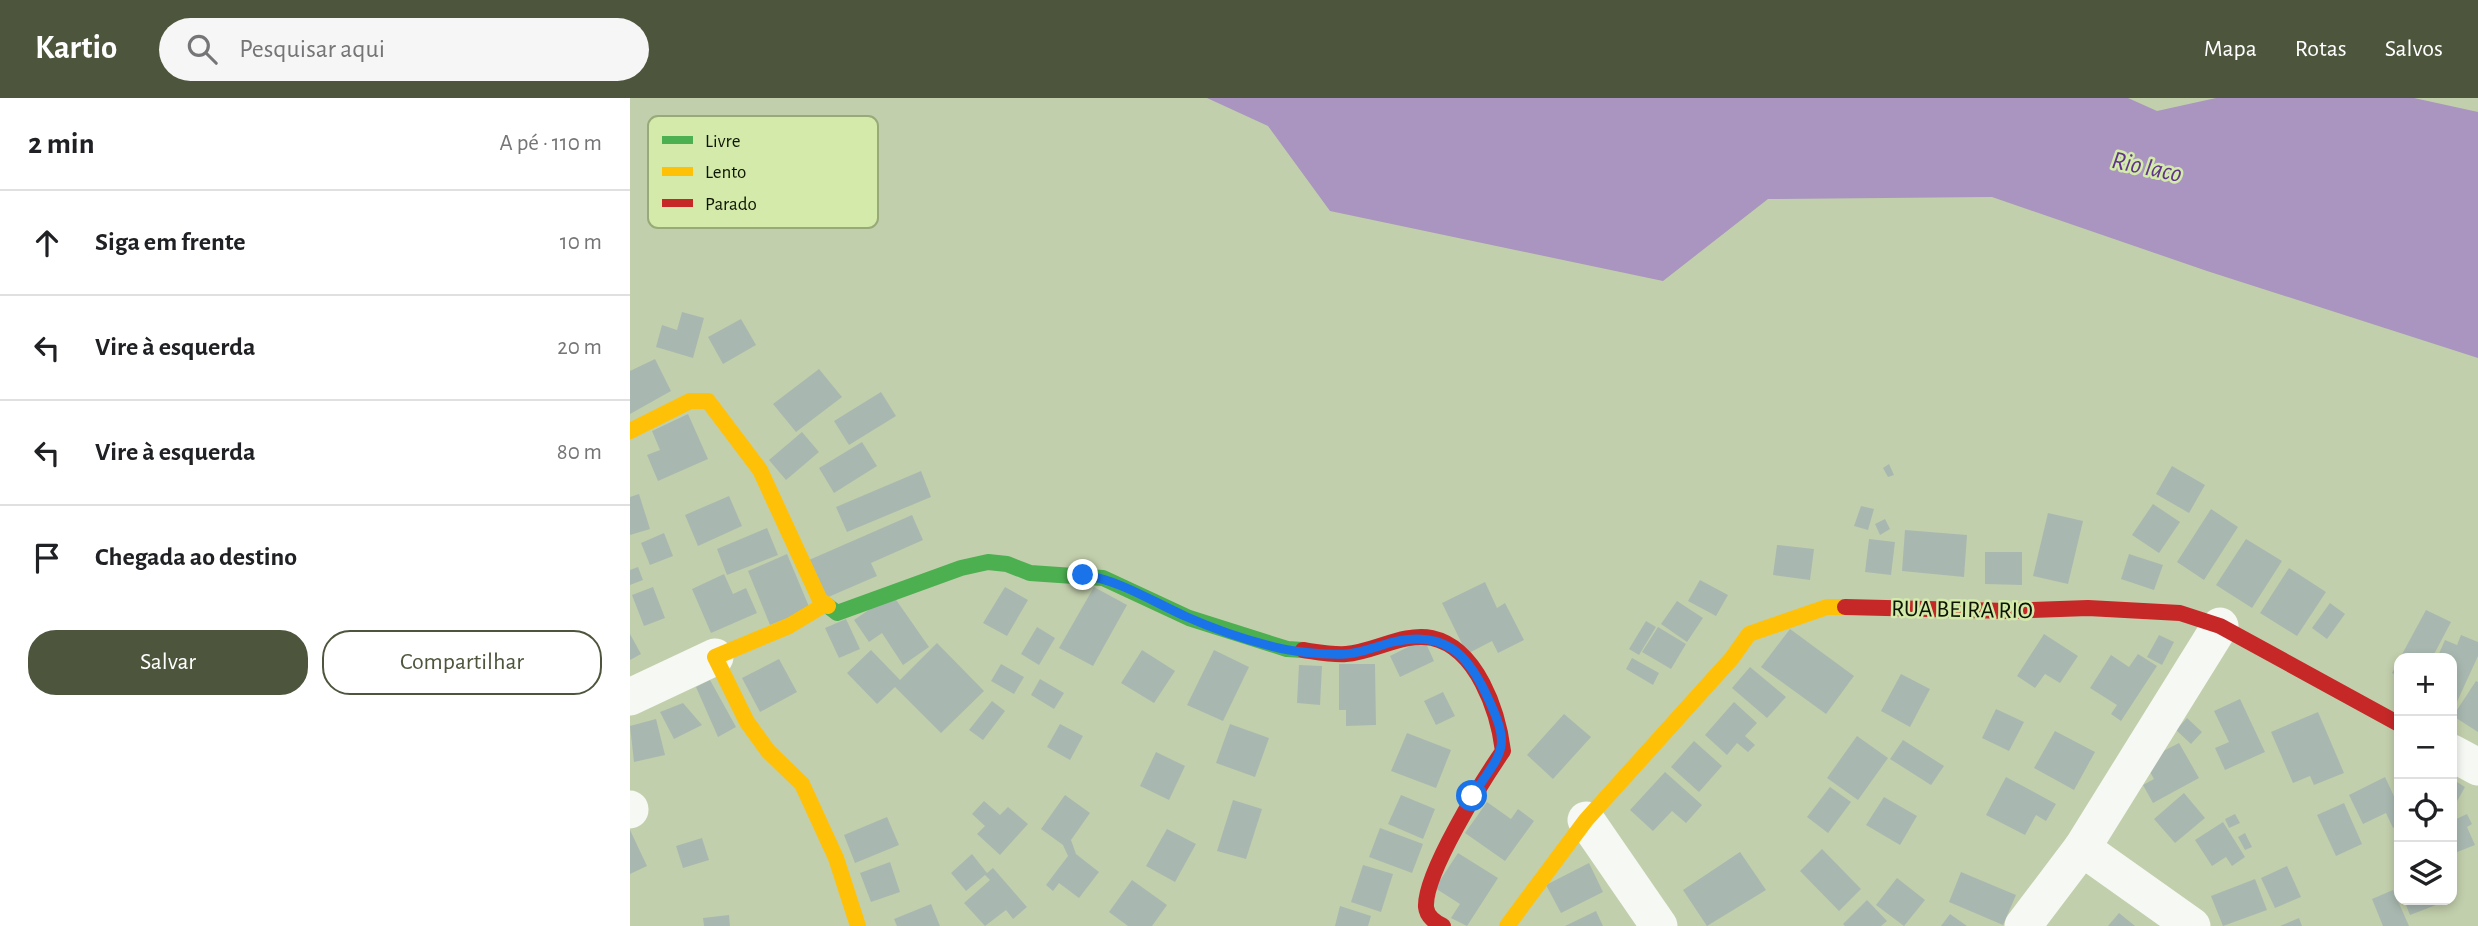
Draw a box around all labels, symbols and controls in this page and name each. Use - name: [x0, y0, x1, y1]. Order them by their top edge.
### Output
- search box: [159, 18, 649, 81]
- icon: search: [183, 30, 221, 68]
- text: Kartio: [35, 32, 117, 65]
- text: Pesquisar aqui: [239, 36, 385, 62]
- text: Mapa: [2204, 37, 2257, 61]
- text: Rotas: [2295, 37, 2347, 61]
- text: Salvos: [2385, 37, 2443, 61]
- legend: [648, 116, 878, 228]
- text: 2 min: [28, 129, 95, 159]
- text: A pé · 110 m: [500, 132, 602, 155]
- text: Livre: [705, 132, 740, 151]
- water label: Rio Iaco: [2110, 147, 2184, 187]
- text: Lento: [705, 163, 746, 182]
- text: Parado: [705, 195, 757, 214]
- icon: ahead: [28, 224, 66, 262]
- text: Siga em frente: [95, 229, 246, 255]
- text: 10 m: [560, 231, 602, 254]
- icon: left: [28, 329, 66, 367]
- text: Vire à esquerda: [95, 334, 256, 360]
- text: 20 m: [557, 336, 602, 359]
- icon: left: [28, 434, 66, 472]
- text: Vire à esquerda: [95, 439, 256, 465]
- text: 80 m: [557, 441, 602, 464]
- icon: arrive: [28, 539, 66, 577]
- text: Chegada ao destino: [95, 544, 297, 570]
- route end: [1067, 559, 1098, 590]
- street label: RUA BEIRA RIO: [1891, 597, 2033, 623]
- button: Salvar: [28, 630, 308, 695]
- button: Compartilhar: [322, 630, 602, 695]
- map controls: [2394, 653, 2457, 905]
- button: +: [2394, 653, 2457, 716]
- button: −: [2394, 716, 2457, 779]
- button: locate: [2394, 779, 2457, 842]
- route start: [1456, 780, 1487, 811]
- button: layers: [2394, 842, 2457, 905]

